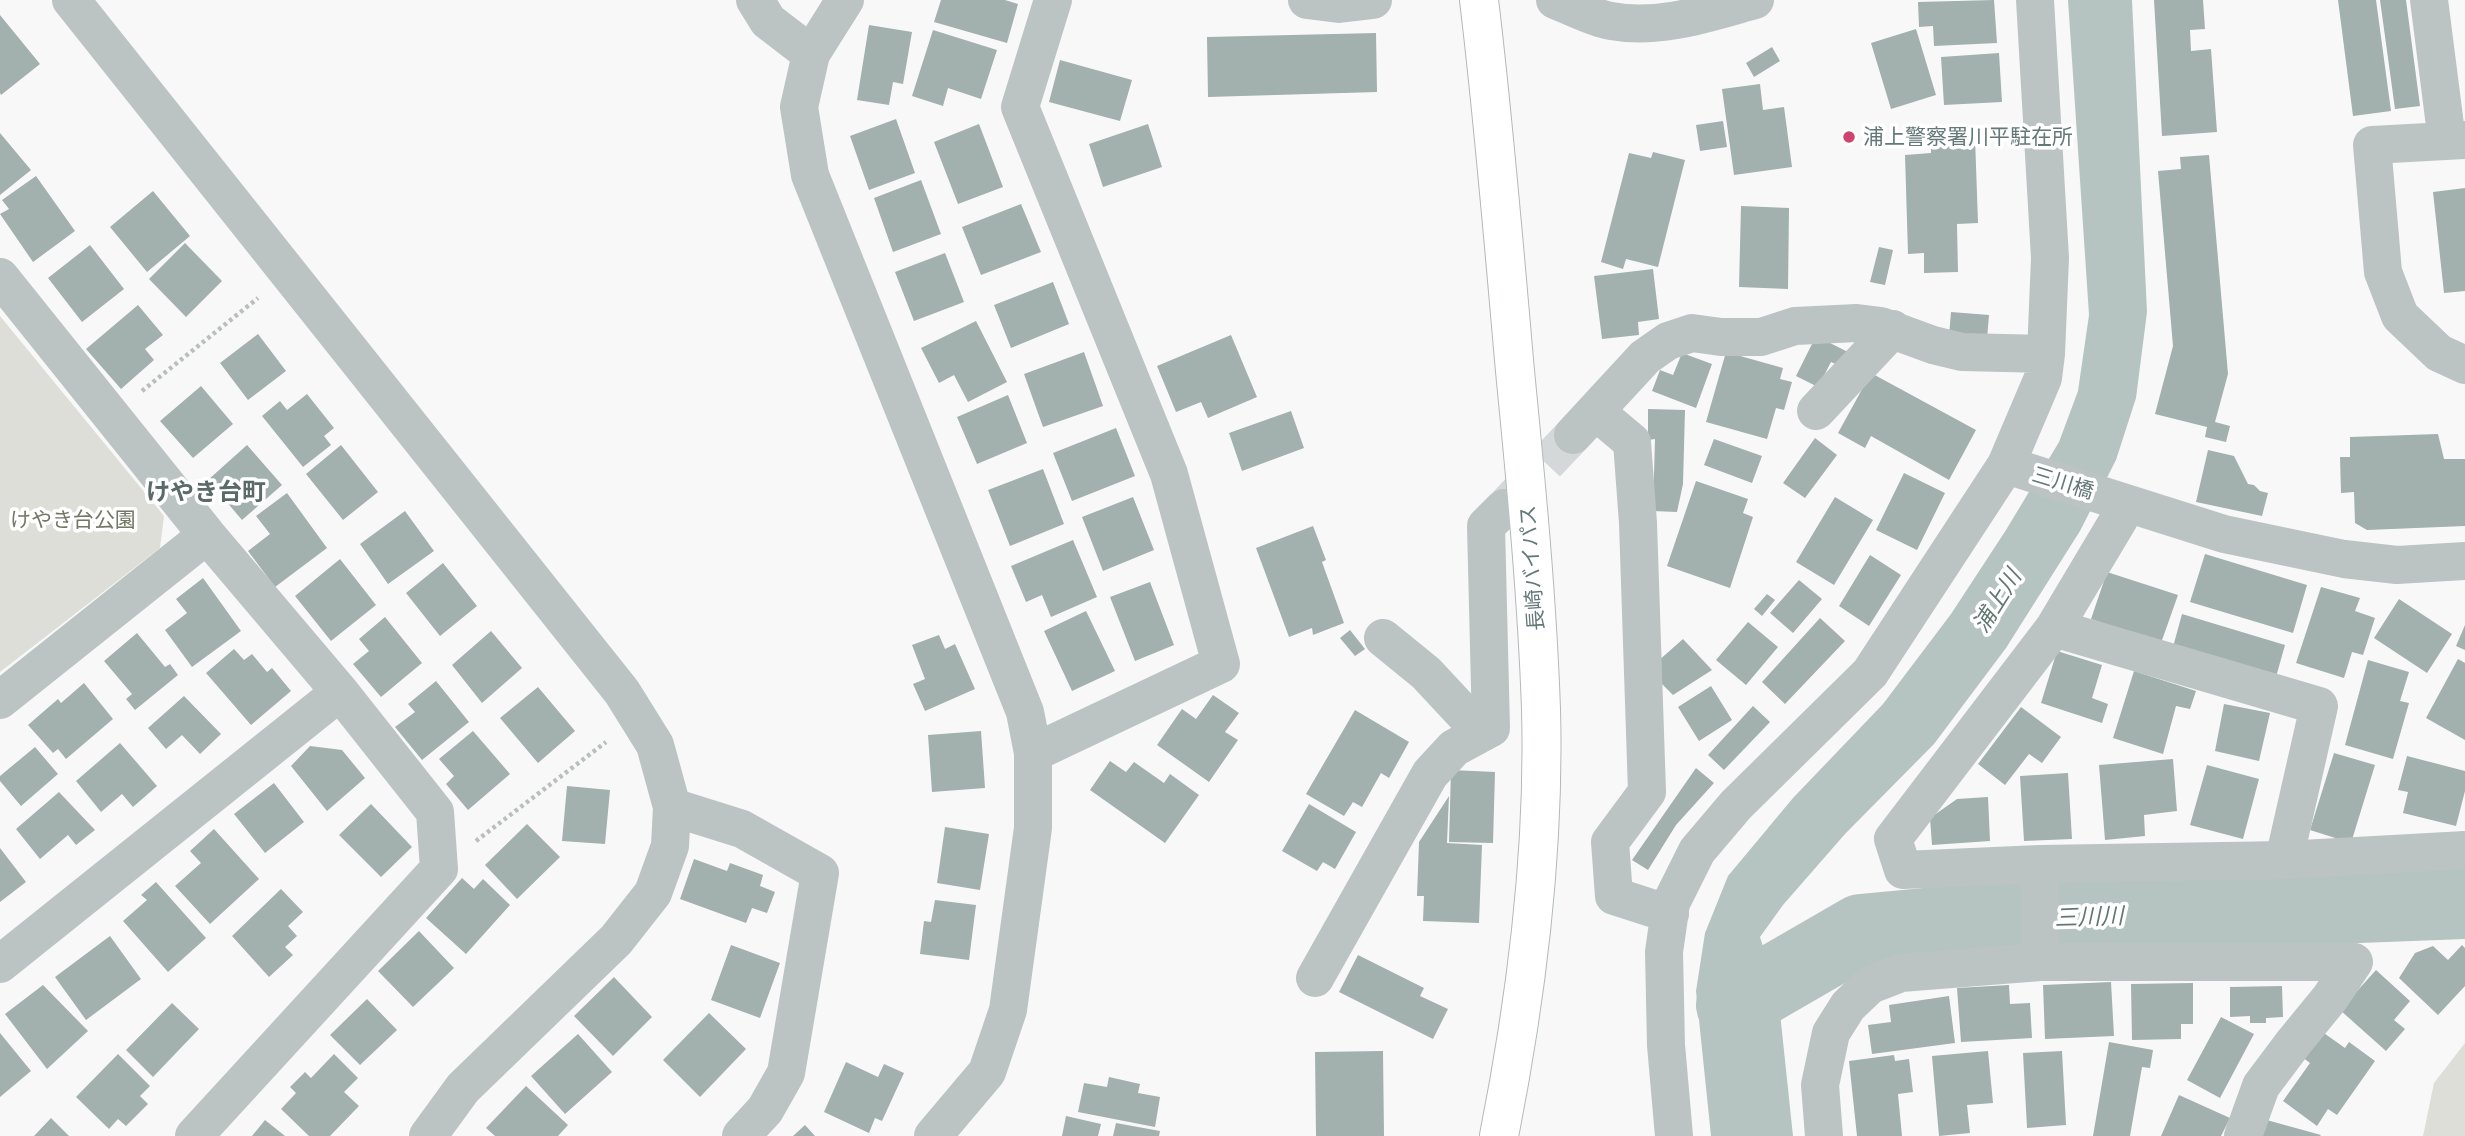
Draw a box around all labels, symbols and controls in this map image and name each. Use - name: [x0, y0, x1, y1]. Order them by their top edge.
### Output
- place label: 浦上警察署川平駐在所: [1863, 124, 2073, 150]
- marker: 浦上警察署川平駐在所: [1841, 129, 1857, 145]
- street label: 三川橋: [2029, 462, 2097, 504]
- district label: けやき台町: [146, 478, 266, 506]
- street label: 長崎バイパス: [1515, 504, 1549, 632]
- park label: けやき台公園: [10, 507, 136, 533]
- water label: 浦上川: [1967, 564, 2027, 638]
- water label: 三川川: [2054, 902, 2124, 932]

